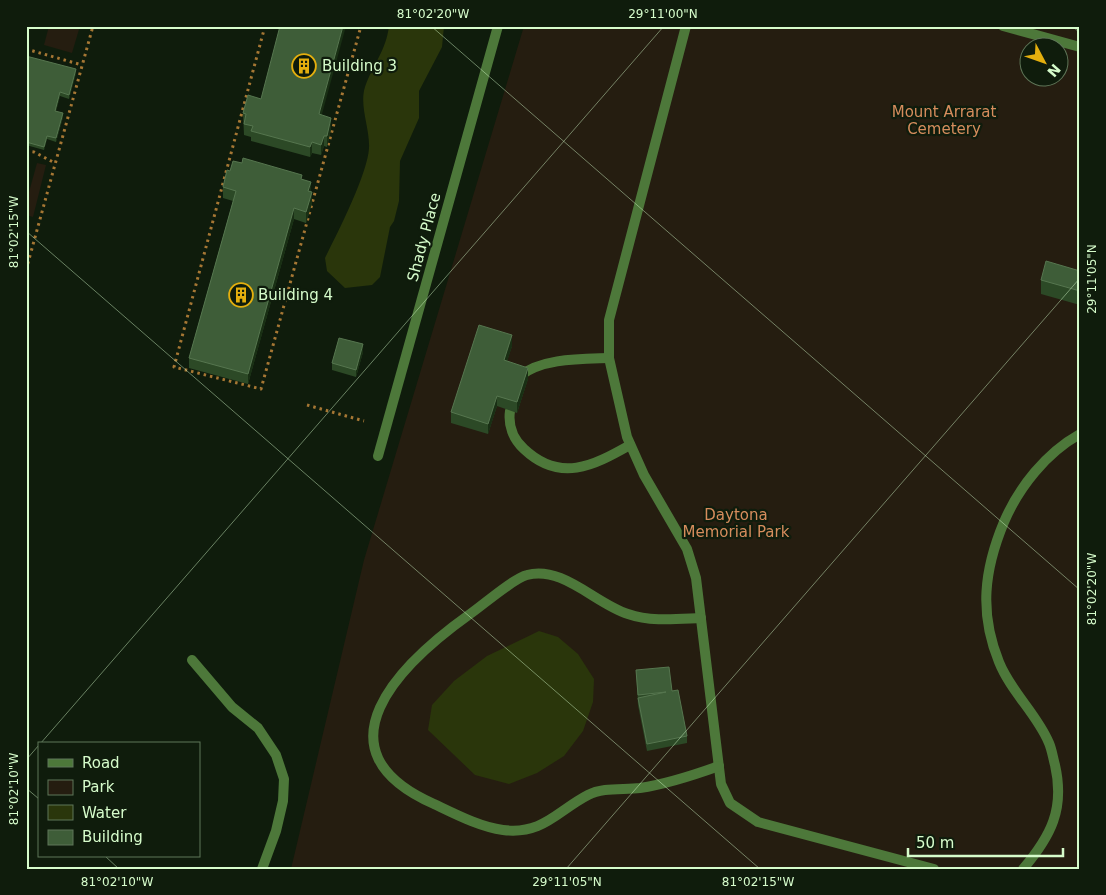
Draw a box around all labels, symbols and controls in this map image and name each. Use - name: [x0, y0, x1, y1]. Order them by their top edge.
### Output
- text: 81°02'20"W: [397, 7, 469, 21]
- text: 29°11'00"N: [628, 7, 698, 21]
- north arrow: [1018, 38, 1068, 88]
- building icon: Building 3: [291, 53, 317, 79]
- place label: Building 3: [322, 57, 397, 75]
- text: N: [1044, 61, 1064, 80]
- park label: Mount Arrarat Cemetery: [892, 103, 996, 138]
- street label: Shady Place: [403, 191, 445, 283]
- text: 81°02'15"W: [7, 196, 21, 268]
- text: 29°11'05"N: [1085, 244, 1099, 314]
- building icon: Building 4: [228, 282, 254, 308]
- place label: Building 4: [258, 286, 333, 304]
- park label: Daytona Memorial Park: [683, 506, 790, 541]
- text: 81°02'20"W: [1085, 553, 1099, 625]
- legend: [38, 742, 200, 858]
- text: 81°02'10"W: [7, 753, 21, 825]
- text: Road: [82, 754, 120, 772]
- text: Park: [82, 778, 115, 796]
- text: Water: [82, 804, 127, 822]
- scale bar: [908, 825, 1064, 857]
- text: Building: [82, 828, 143, 846]
- text: 50 m: [916, 834, 954, 852]
- text: 81°02'10"W: [81, 875, 153, 889]
- text: 29°11'05"N: [532, 875, 602, 889]
- text: 81°02'15"W: [722, 875, 794, 889]

